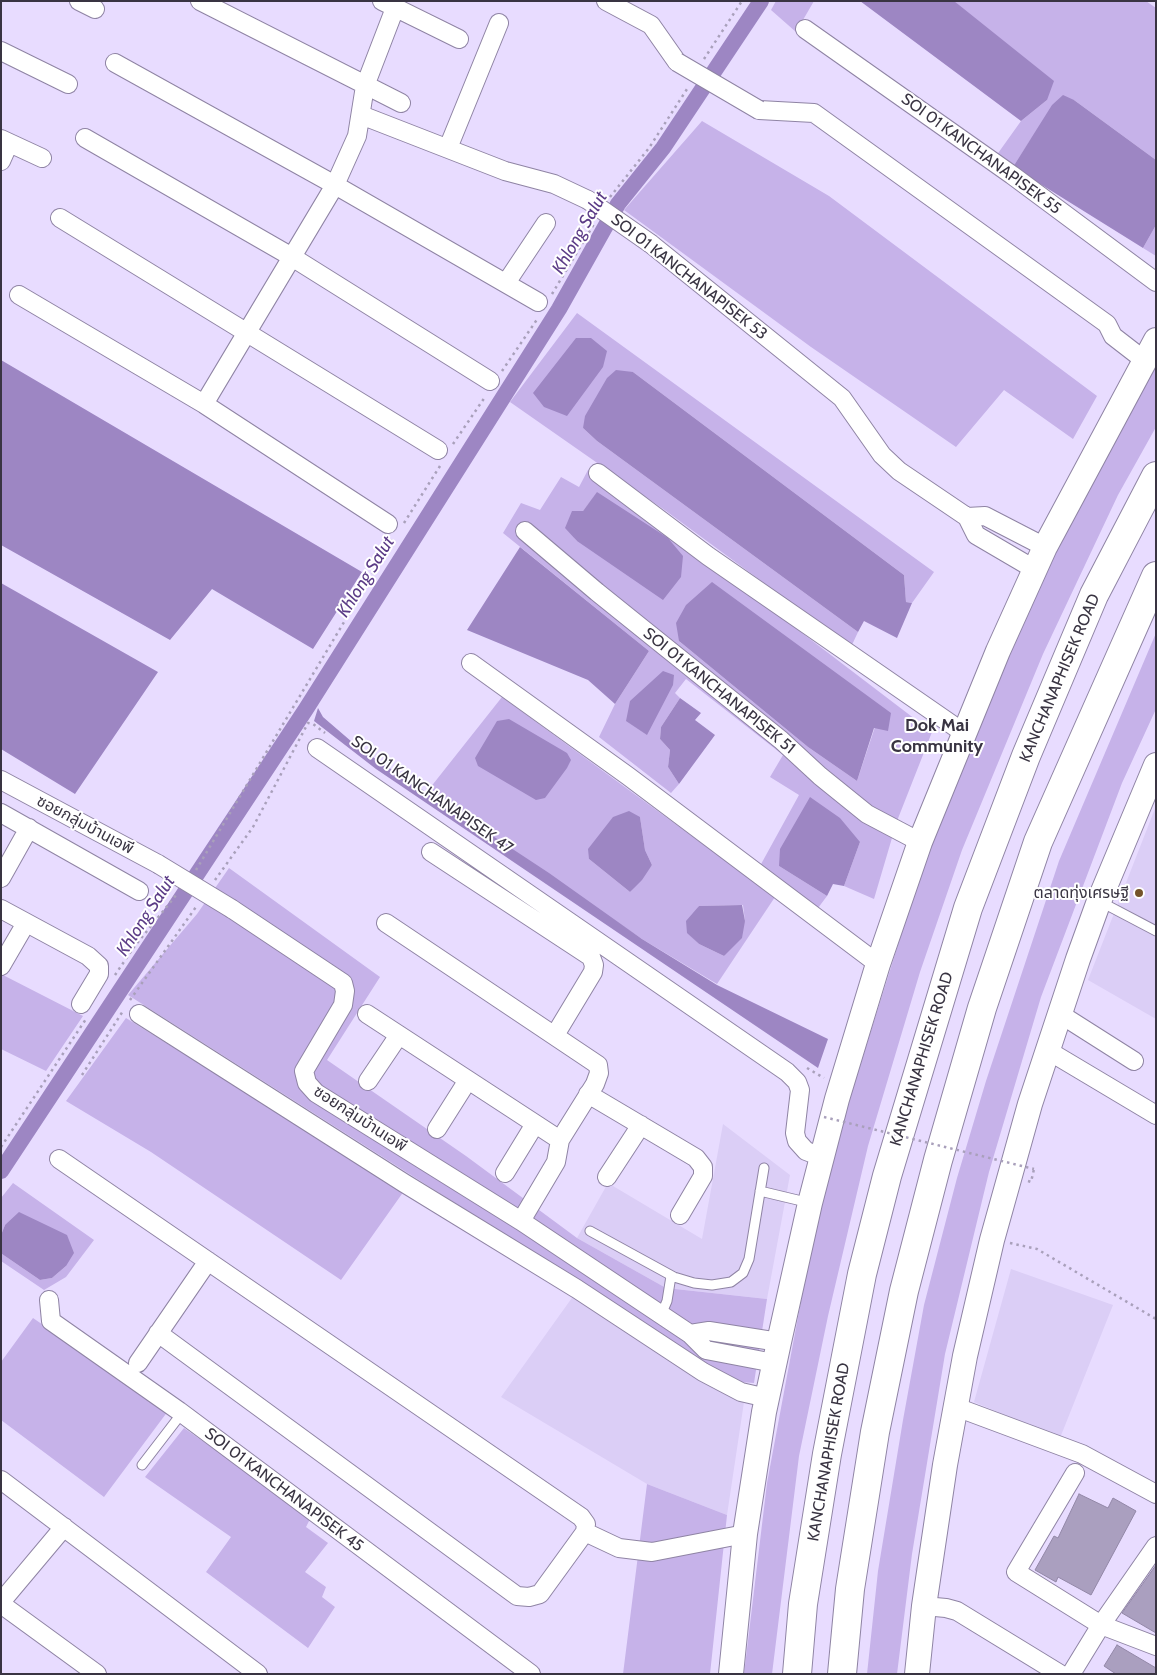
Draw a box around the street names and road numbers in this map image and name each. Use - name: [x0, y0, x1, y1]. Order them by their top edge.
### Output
- street label: SOI 01 KANCHANAPISEK 55: [897, 90, 1065, 218]
- street label: SOI 01 KANCHANAPISEK 53: [607, 210, 771, 344]
- street label: KANCHANAPHISEK ROAD: [1016, 591, 1104, 765]
- street label: SOI 01 KANCHANAPISEK 51: [639, 624, 799, 758]
- street label: SOI 01 KANCHANAPISEK 47: [347, 732, 517, 858]
- street label: ซอยกลุ่มบ้านเอพี: [33, 791, 137, 859]
- street label: KANCHANAPHISEK ROAD: [886, 970, 958, 1148]
- street label: ซอยกลุ่มบ้านเอพี: [310, 1082, 410, 1156]
- street label: KANCHANAPHISEK ROAD: [804, 1361, 854, 1543]
- street label: SOI 01 KANCHANAPISEK 45: [201, 1424, 367, 1556]

